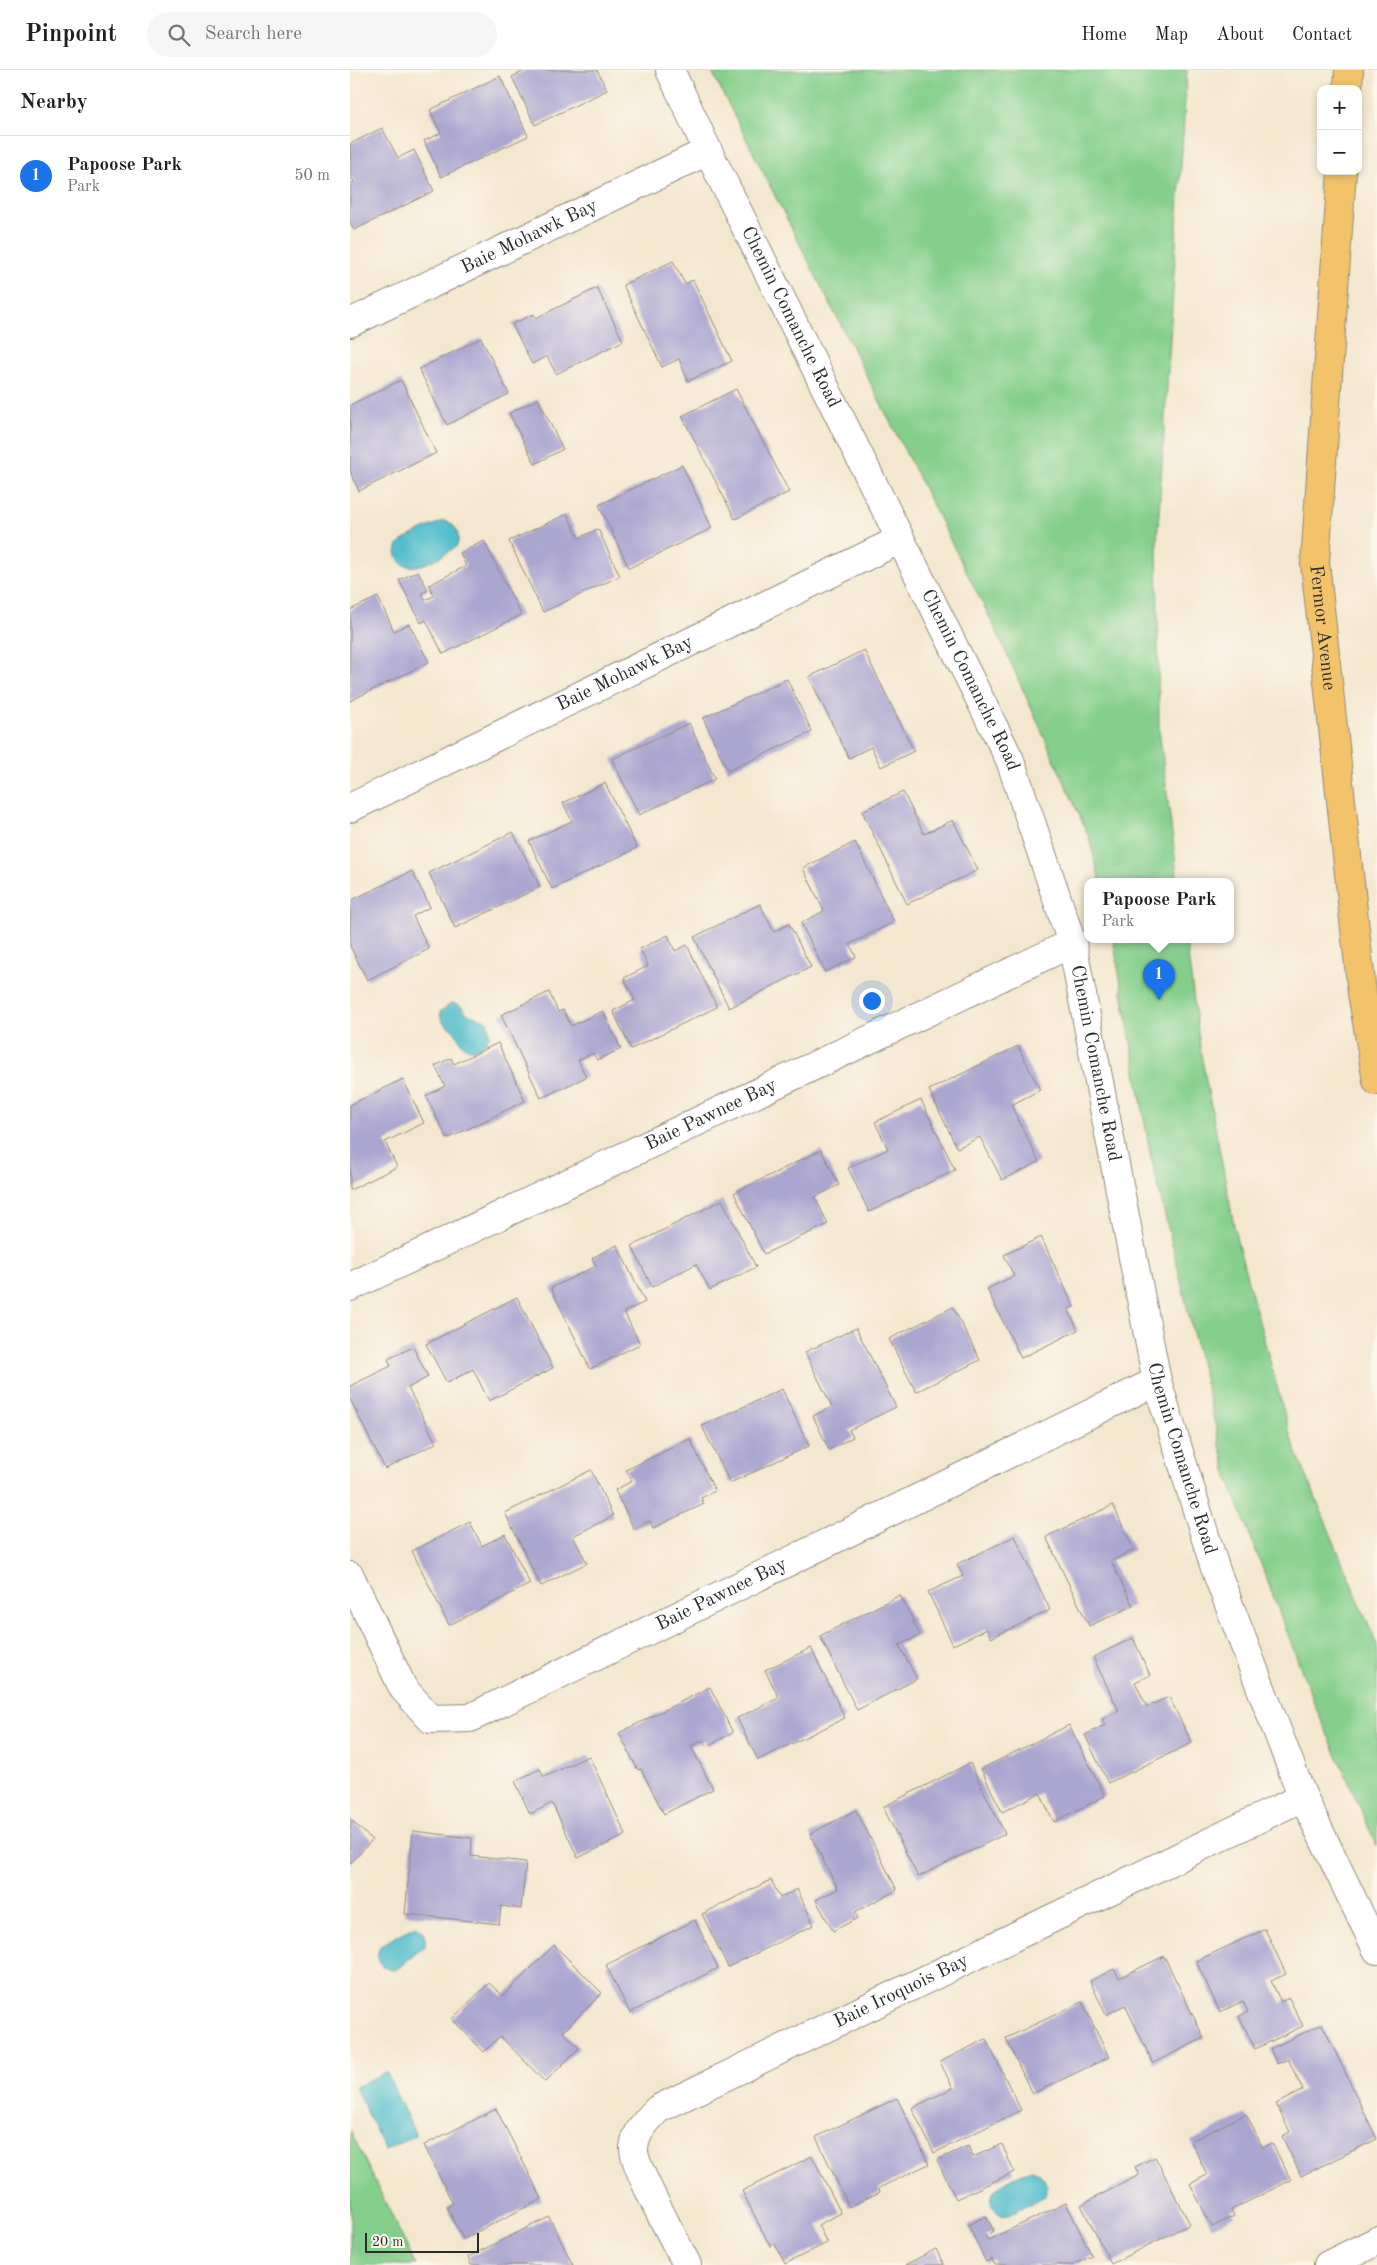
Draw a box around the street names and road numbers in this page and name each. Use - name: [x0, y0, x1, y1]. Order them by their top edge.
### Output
- street label: Baie Mohawk Bay: [458, 196, 600, 278]
- street label: Chemin Comanche Road: [738, 224, 843, 411]
- street label: Fermor Avenue: [1306, 564, 1338, 691]
- street label: Chemin Comanche Road: [917, 586, 1022, 773]
- street label: Baie Mohawk Bay: [554, 633, 696, 715]
- street label: Chemin Comanche Road: [1067, 963, 1124, 1163]
- street label: Baie Pawnee Bay: [643, 1076, 780, 1154]
- street label: Chemin Comanche Road: [1144, 1361, 1220, 1557]
- street label: Baie Pawnee Bay: [653, 1555, 790, 1635]
- street label: Baie Iroquois Bay: [831, 1951, 971, 2032]

